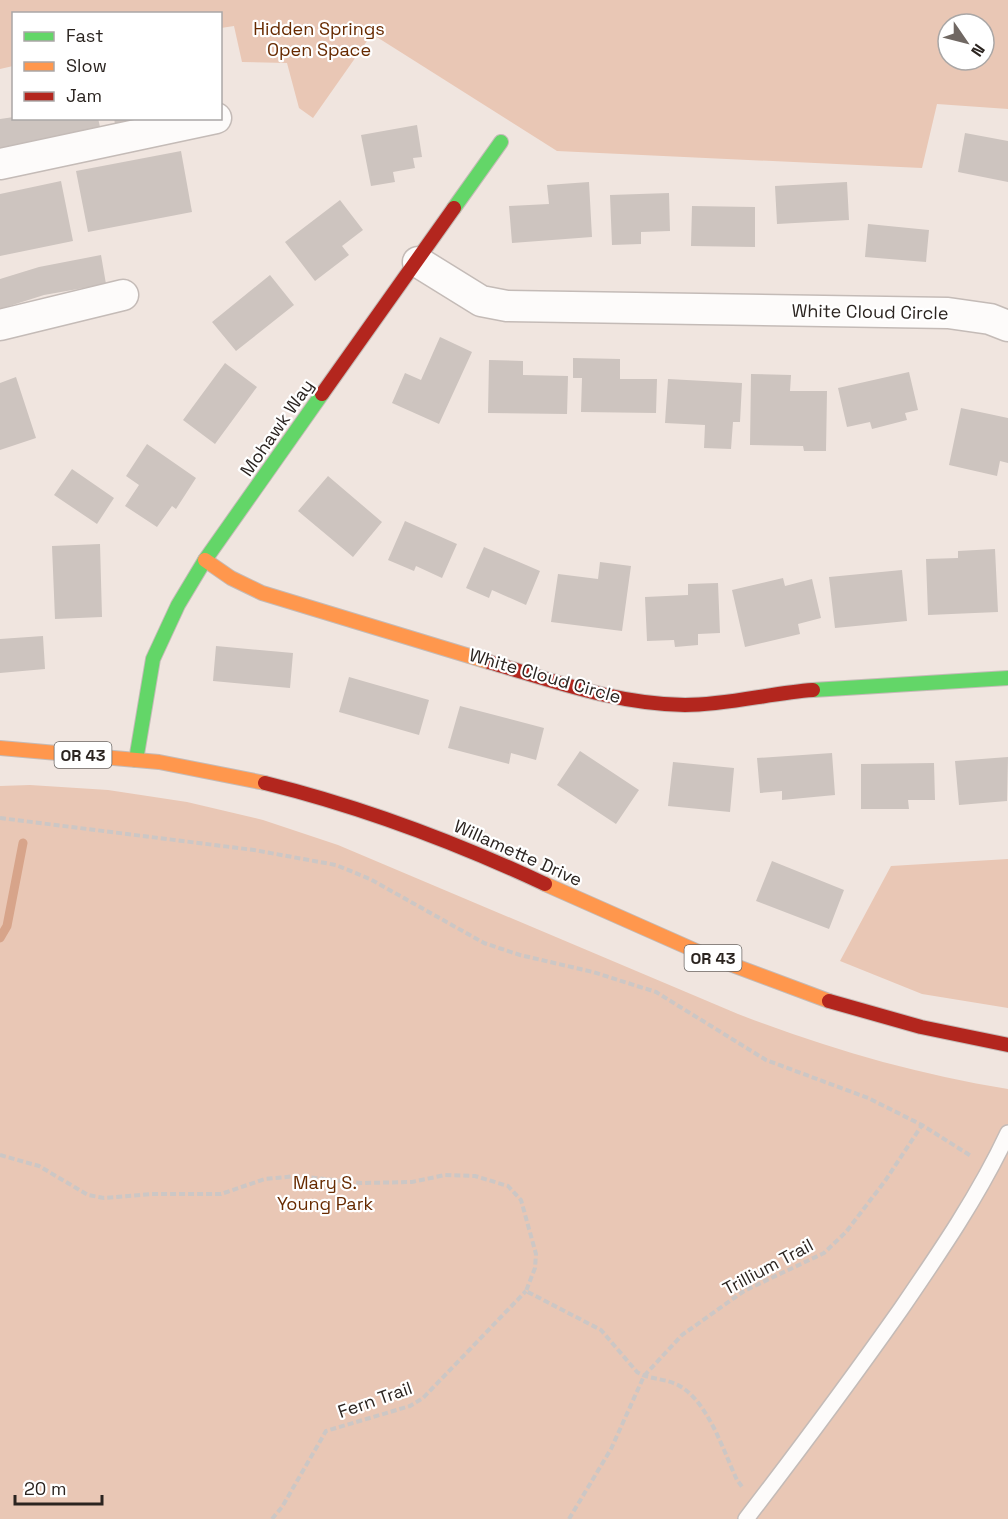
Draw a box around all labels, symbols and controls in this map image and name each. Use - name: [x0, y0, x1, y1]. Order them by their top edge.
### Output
- legend: [12, 12, 222, 120]
- north arrow: [936, 12, 996, 72]
- park label: Hidden Springs Open Space: [253, 17, 385, 61]
- text: Fast: [66, 24, 103, 47]
- text: N: [966, 40, 990, 61]
- text: Slow: [66, 54, 107, 77]
- text: Jam: [66, 84, 102, 107]
- street label: White Cloud Circle: [791, 299, 949, 324]
- street label: Mohawk Way: [235, 375, 318, 481]
- street label: White Cloud Circle: [467, 643, 624, 708]
- road number: OR 43: [54, 742, 112, 768]
- street label: Willamette Drive: [451, 814, 586, 891]
- road number: OR 43: [684, 945, 742, 971]
- park label: Mary S. Young Park: [277, 1171, 373, 1215]
- street label: Trillium Trail: [719, 1233, 817, 1300]
- street label: Fern Trail: [335, 1376, 415, 1423]
- scale bar: [15, 1468, 102, 1506]
- text: 20 m: [24, 1477, 67, 1500]

